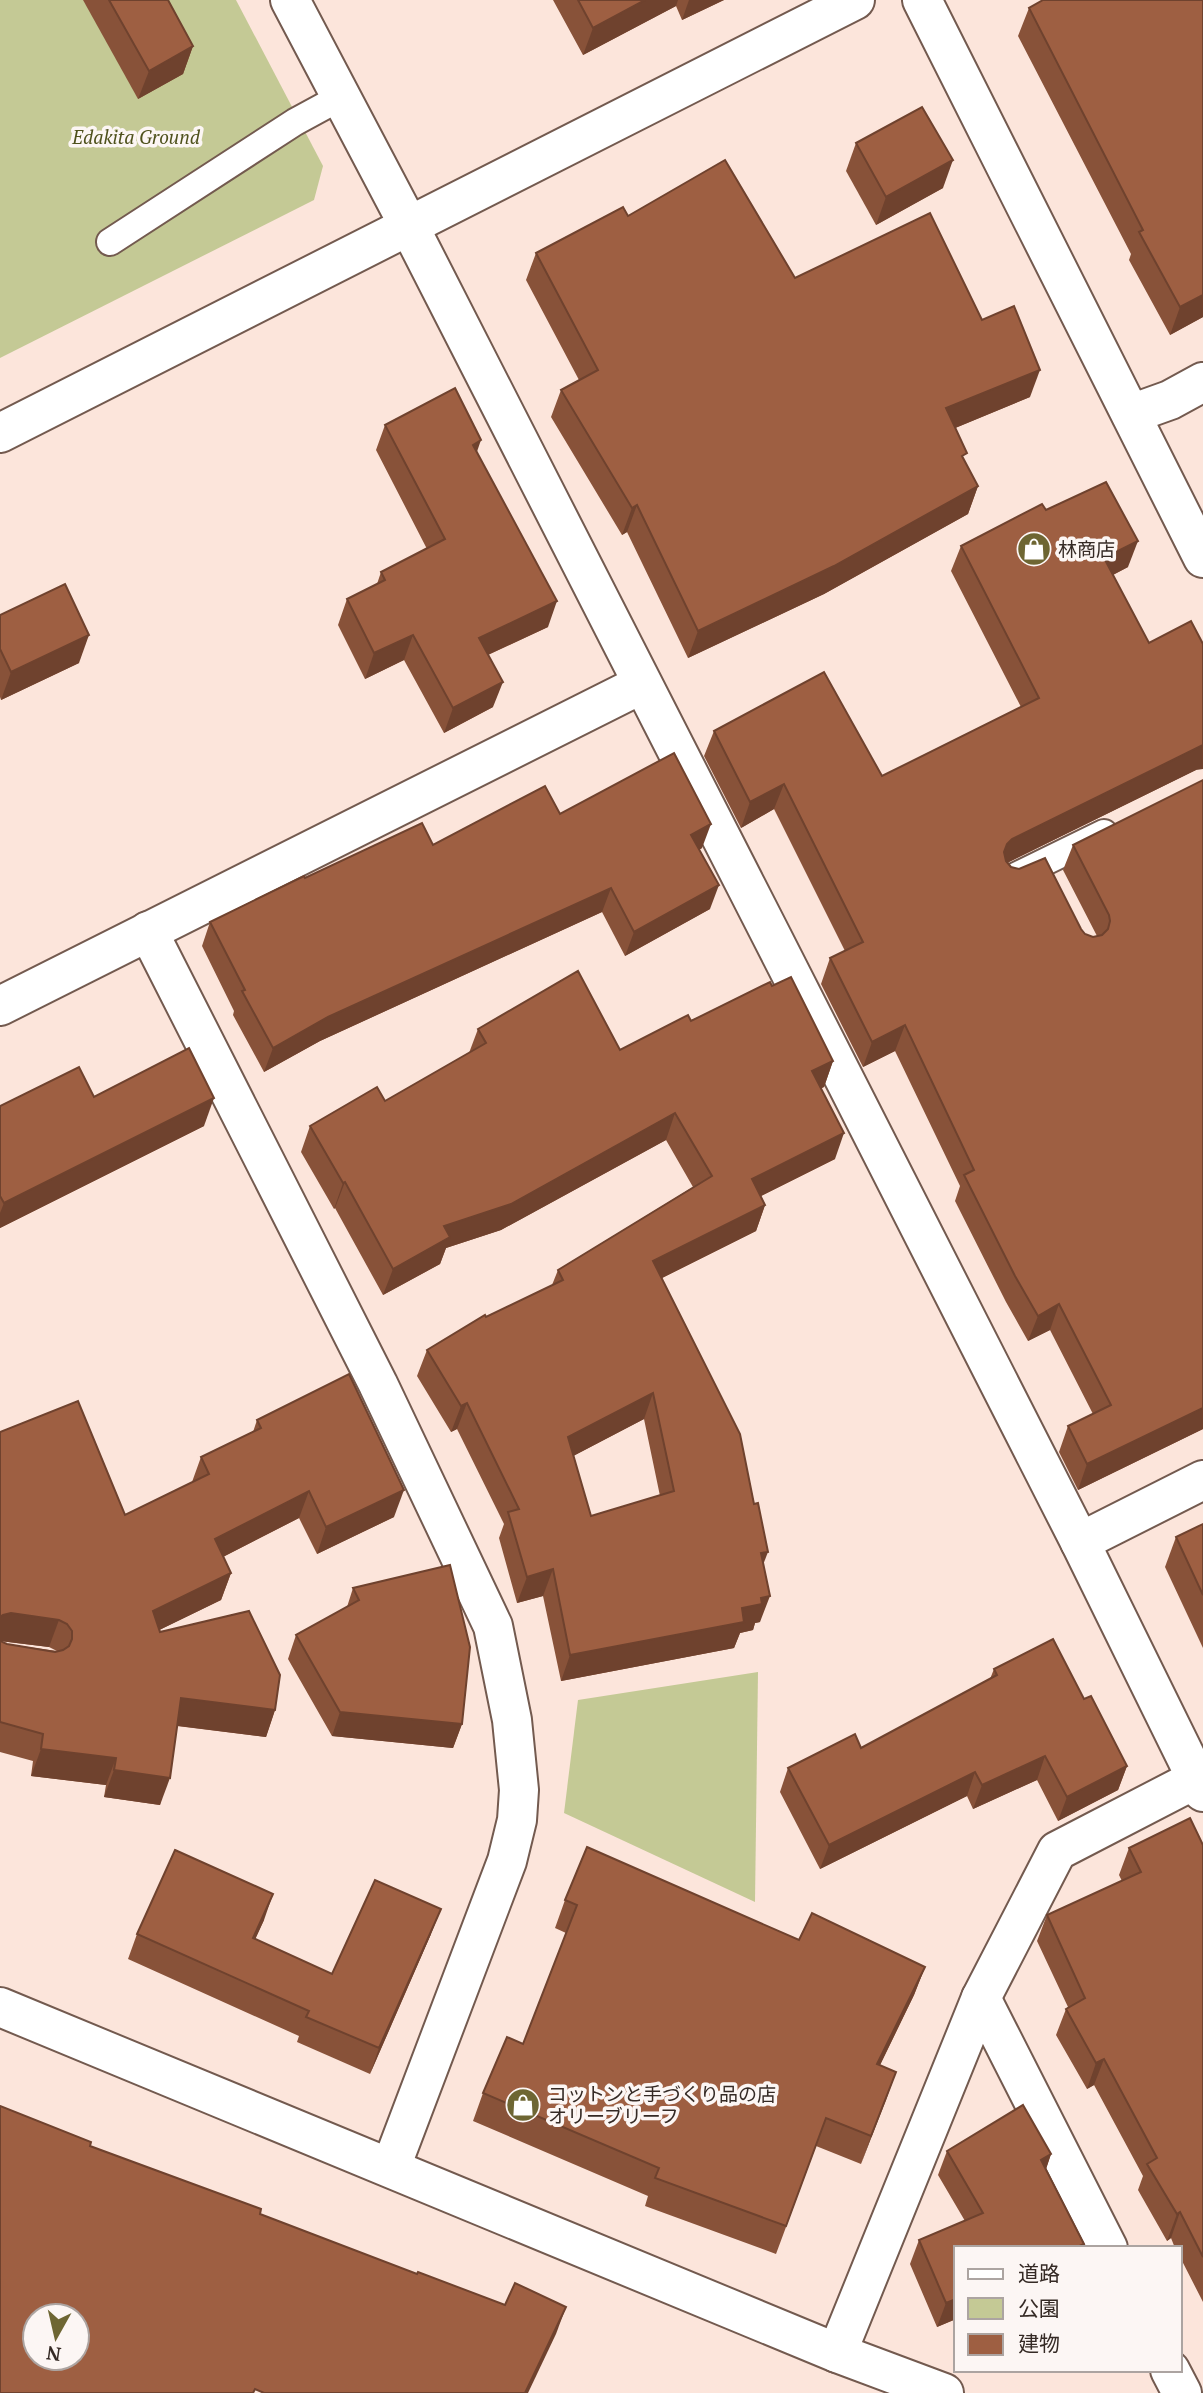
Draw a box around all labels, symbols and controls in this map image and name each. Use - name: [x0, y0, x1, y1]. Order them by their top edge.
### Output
- park label: Edakita Ground: [71, 124, 201, 149]
- shop icon: 林商店: [1015, 530, 1053, 568]
- place label: 林商店: [1058, 536, 1115, 561]
- place label: コットンと手づくり品の店 オリーブリーフ: [548, 2081, 776, 2128]
- shop icon: コットンと手づくり品の店 オリーブリーフ: [504, 2086, 542, 2124]
- legend: [954, 2246, 1182, 2372]
- text: 道路: [1018, 2259, 1060, 2287]
- text: 公園: [1018, 2294, 1060, 2322]
- north arrow: [21, 2302, 91, 2372]
- text: 建物: [1018, 2329, 1060, 2357]
- text: N: [44, 2341, 62, 2368]

